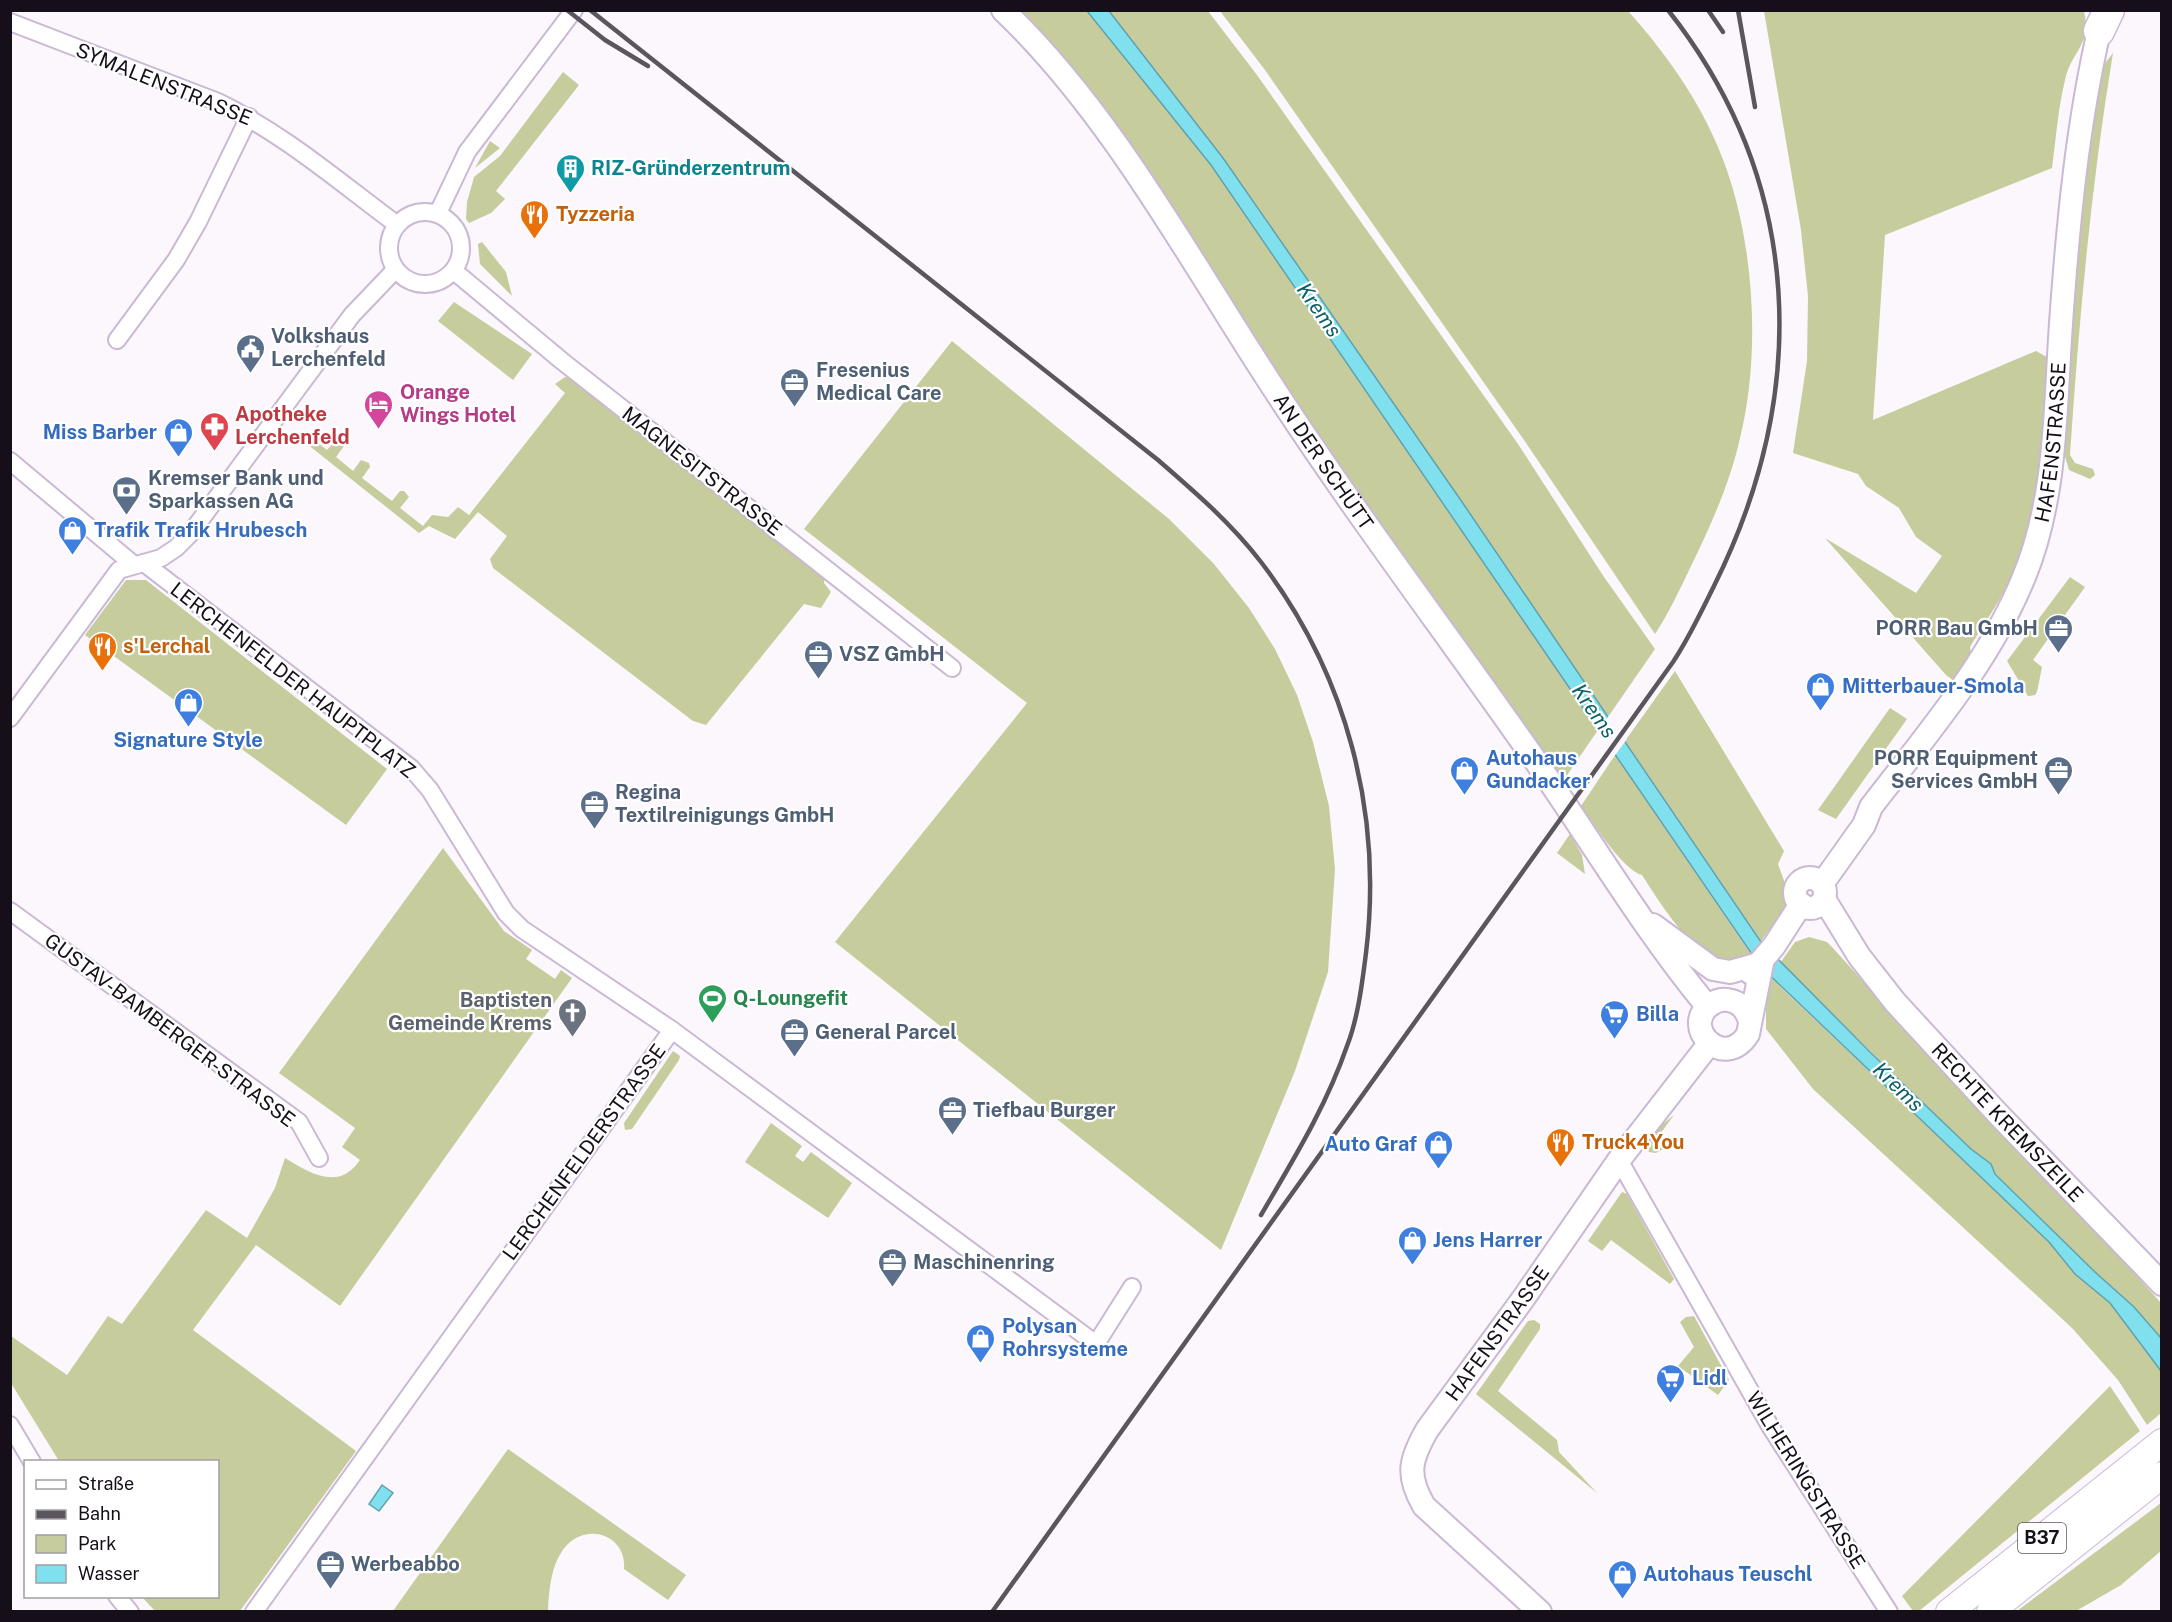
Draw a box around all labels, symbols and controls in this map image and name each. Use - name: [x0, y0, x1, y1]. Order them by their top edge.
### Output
- street label: SYMALENSTRASSE: [72, 38, 256, 130]
- building icon: RIZ-Gründerzentrum: [554, 152, 586, 194]
- place label: RIZ-Gründerzentrum: [591, 156, 790, 180]
- restaurant icon: Tyzzeria: [519, 198, 551, 240]
- place label: Tyzzeria: [556, 202, 635, 226]
- water label: Krems: [1292, 278, 1347, 342]
- place label: Volkshaus Lerchenfeld: [271, 324, 386, 371]
- public building icon: Volkshaus Lerchenfeld: [234, 332, 266, 374]
- place label: Fresenius Medical Care: [816, 358, 942, 405]
- street label: HAFENSTRASSE: [2030, 362, 2071, 525]
- office icon: Fresenius Medical Care: [779, 366, 811, 408]
- place label: Orange Wings Hotel: [400, 380, 516, 427]
- hotel icon: Orange Wings Hotel: [363, 388, 395, 430]
- street label: AN DER SCHÜTT: [1269, 389, 1379, 534]
- street label: MAGNESITSTRASSE: [617, 401, 787, 541]
- place label: Apotheke Lerchenfeld: [235, 402, 350, 449]
- pharmacy icon: Apotheke Lerchenfeld: [198, 410, 230, 452]
- shop icon: Miss Barber: [162, 416, 194, 458]
- place label: Miss Barber: [43, 420, 157, 444]
- place label: Kremser Bank und Sparkassen AG: [148, 466, 324, 513]
- bank icon: Kremser Bank und Sparkassen AG: [111, 474, 143, 516]
- shop icon: Trafik Trafik Hrubesch: [57, 514, 89, 556]
- place label: Trafik Trafik Hrubesch: [94, 518, 307, 542]
- street label: LERCHENFELDER HAUPTPLATZ: [166, 577, 420, 783]
- office icon: PORR Bau GmbH: [2043, 612, 2075, 654]
- place label: PORR Bau GmbH: [1876, 616, 2038, 640]
- restaurant icon: s'Lerchal: [86, 630, 118, 672]
- place label: s'Lerchal: [123, 634, 210, 658]
- office icon: VSZ GmbH: [802, 638, 834, 680]
- place label: VSZ GmbH: [839, 642, 945, 666]
- shop icon: Mitterbauer-Smola: [1805, 670, 1837, 712]
- place label: Mitterbauer-Smola: [1842, 674, 2024, 698]
- water label: Krems: [1567, 679, 1622, 743]
- shop icon: Signature Style: [172, 686, 204, 728]
- place label: Signature Style: [113, 728, 263, 752]
- place label: Autohaus Gundacker: [1486, 746, 1590, 793]
- place label: PORR Equipment Services GmbH: [1874, 746, 2038, 793]
- shop icon: Autohaus Gundacker: [1449, 754, 1481, 796]
- office icon: PORR Equipment Services GmbH: [2043, 754, 2075, 796]
- place label: Regina Textilreinigungs GmbH: [615, 780, 834, 827]
- office icon: Regina Textilreinigungs GmbH: [578, 788, 610, 830]
- street label: GUSTAV-BAMBERGER-STRASSE: [40, 928, 300, 1132]
- sports icon: Q-Loungefit: [696, 982, 728, 1024]
- place label: Q-Loungefit: [733, 986, 848, 1010]
- place label: Baptisten Gemeinde Krems: [388, 988, 552, 1035]
- church icon: Baptisten Gemeinde Krems: [557, 996, 589, 1038]
- supermarket icon: Billa: [1599, 998, 1631, 1040]
- place label: Billa: [1636, 1002, 1679, 1026]
- office icon: General Parcel: [778, 1016, 810, 1058]
- place label: General Parcel: [815, 1020, 957, 1044]
- street label: RECHTE KREMSZEILE: [1927, 1038, 2088, 1207]
- street label: LERCHENFELDERSTRASSE: [497, 1039, 671, 1265]
- water label: Krems: [1868, 1057, 1929, 1117]
- office icon: Tiefbau Burger: [936, 1094, 968, 1136]
- place label: Tiefbau Burger: [973, 1098, 1116, 1122]
- restaurant icon: Truck4You: [1545, 1126, 1577, 1168]
- shop icon: Auto Graf: [1422, 1128, 1454, 1170]
- place label: Truck4You: [1582, 1130, 1685, 1154]
- place label: Auto Graf: [1325, 1132, 1417, 1156]
- shop icon: Jens Harrer: [1396, 1224, 1428, 1266]
- place label: Jens Harrer: [1433, 1228, 1542, 1252]
- office icon: Maschinenring: [876, 1246, 908, 1288]
- place label: Maschinenring: [913, 1250, 1055, 1274]
- street label: HAFENSTRASSE: [1440, 1261, 1554, 1406]
- place label: Polysan Rohrsysteme: [1002, 1314, 1128, 1361]
- shop icon: Polysan Rohrsysteme: [965, 1322, 997, 1364]
- supermarket icon: Lidl: [1655, 1362, 1687, 1404]
- place label: Lidl: [1692, 1366, 1728, 1390]
- street label: WILHERINGSTRASSE: [1742, 1387, 1870, 1573]
- legend: [24, 1460, 219, 1598]
- text: Straße: [78, 1473, 134, 1494]
- text: Bahn: [78, 1503, 121, 1524]
- road number: B37: [2018, 1523, 2066, 1553]
- text: Park: [78, 1533, 116, 1554]
- office icon: Werbeabbo: [314, 1548, 346, 1590]
- place label: Werbeabbo: [351, 1552, 460, 1576]
- shop icon: Autohaus Teuschl: [1606, 1558, 1638, 1600]
- place label: Autohaus Teuschl: [1643, 1562, 1813, 1586]
- text: Wasser: [78, 1563, 140, 1584]

